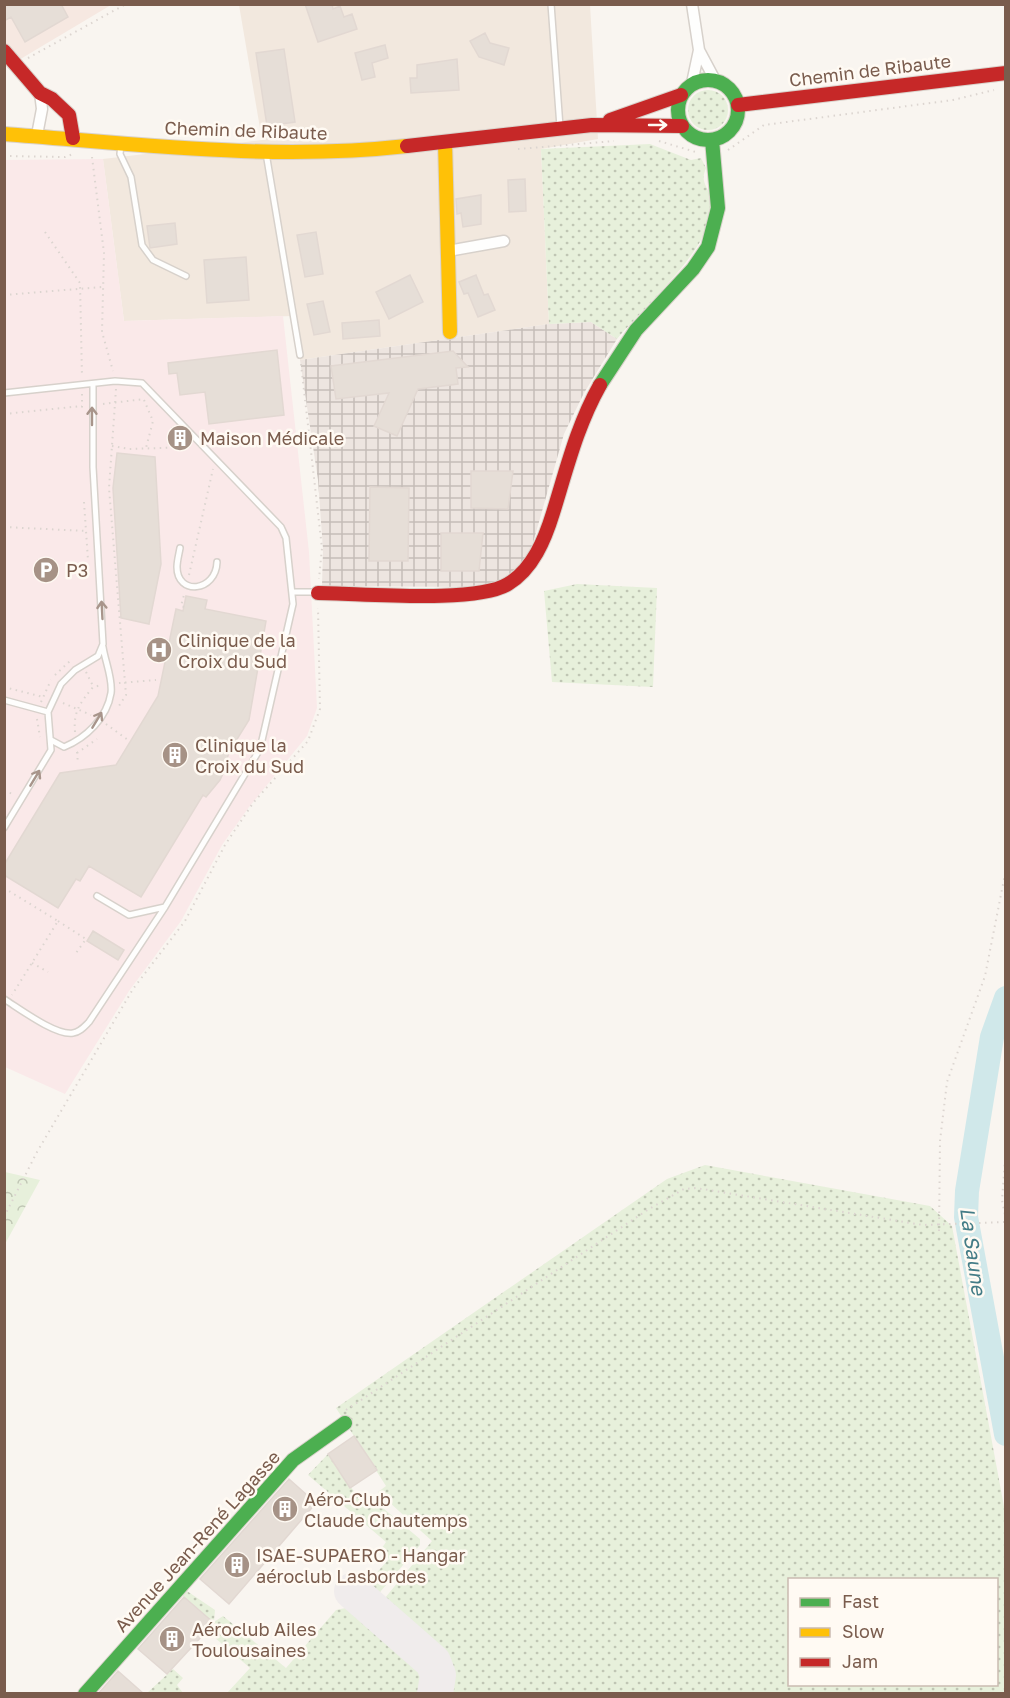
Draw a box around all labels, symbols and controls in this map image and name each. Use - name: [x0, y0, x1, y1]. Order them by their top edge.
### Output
- street label: Chemin de Ribaute: [788, 49, 952, 91]
- street label: Chemin de Ribaute: [164, 116, 328, 144]
- one-way arrow: [647, 119, 667, 131]
- one-way arrow: [86, 406, 98, 426]
- building icon: Maison Médicale: [165, 423, 195, 453]
- place label: Maison Médicale: [200, 427, 344, 449]
- parking icon: P3: [31, 555, 61, 585]
- place label: P3: [66, 559, 88, 581]
- one-way arrow: [96, 601, 107, 621]
- place label: Clinique de la Croix du Sud: [178, 629, 296, 672]
- hospital icon: Clinique de la Croix du Sud: [144, 635, 174, 665]
- one-way arrow: [91, 712, 104, 729]
- place label: Clinique la Croix du Sud: [195, 734, 304, 777]
- building icon: Clinique la Croix du Sud: [160, 740, 190, 770]
- one-way arrow: [29, 770, 41, 787]
- water label: La Saune: [956, 1206, 992, 1298]
- street label: Avenue Jean-René Lagasse: [110, 1446, 284, 1636]
- place label: Aéro-Club Claude Chautemps: [304, 1488, 468, 1531]
- building icon: Aéro-Club Claude Chautemps: [270, 1494, 300, 1524]
- place label: ISAE-SUPAERO - Hangar aéroclub Lasbordes: [256, 1544, 466, 1587]
- building icon: ISAE-SUPAERO - Hangar aéroclub Lasbordes: [222, 1550, 252, 1580]
- legend: [788, 1578, 998, 1686]
- text: Fast: [842, 1590, 879, 1612]
- place label: Aéroclub Ailes Toulousaines: [192, 1618, 316, 1661]
- text: Slow: [842, 1620, 885, 1642]
- building icon: Aéroclub Ailes Toulousaines: [157, 1624, 187, 1654]
- text: Jam: [842, 1650, 878, 1672]

